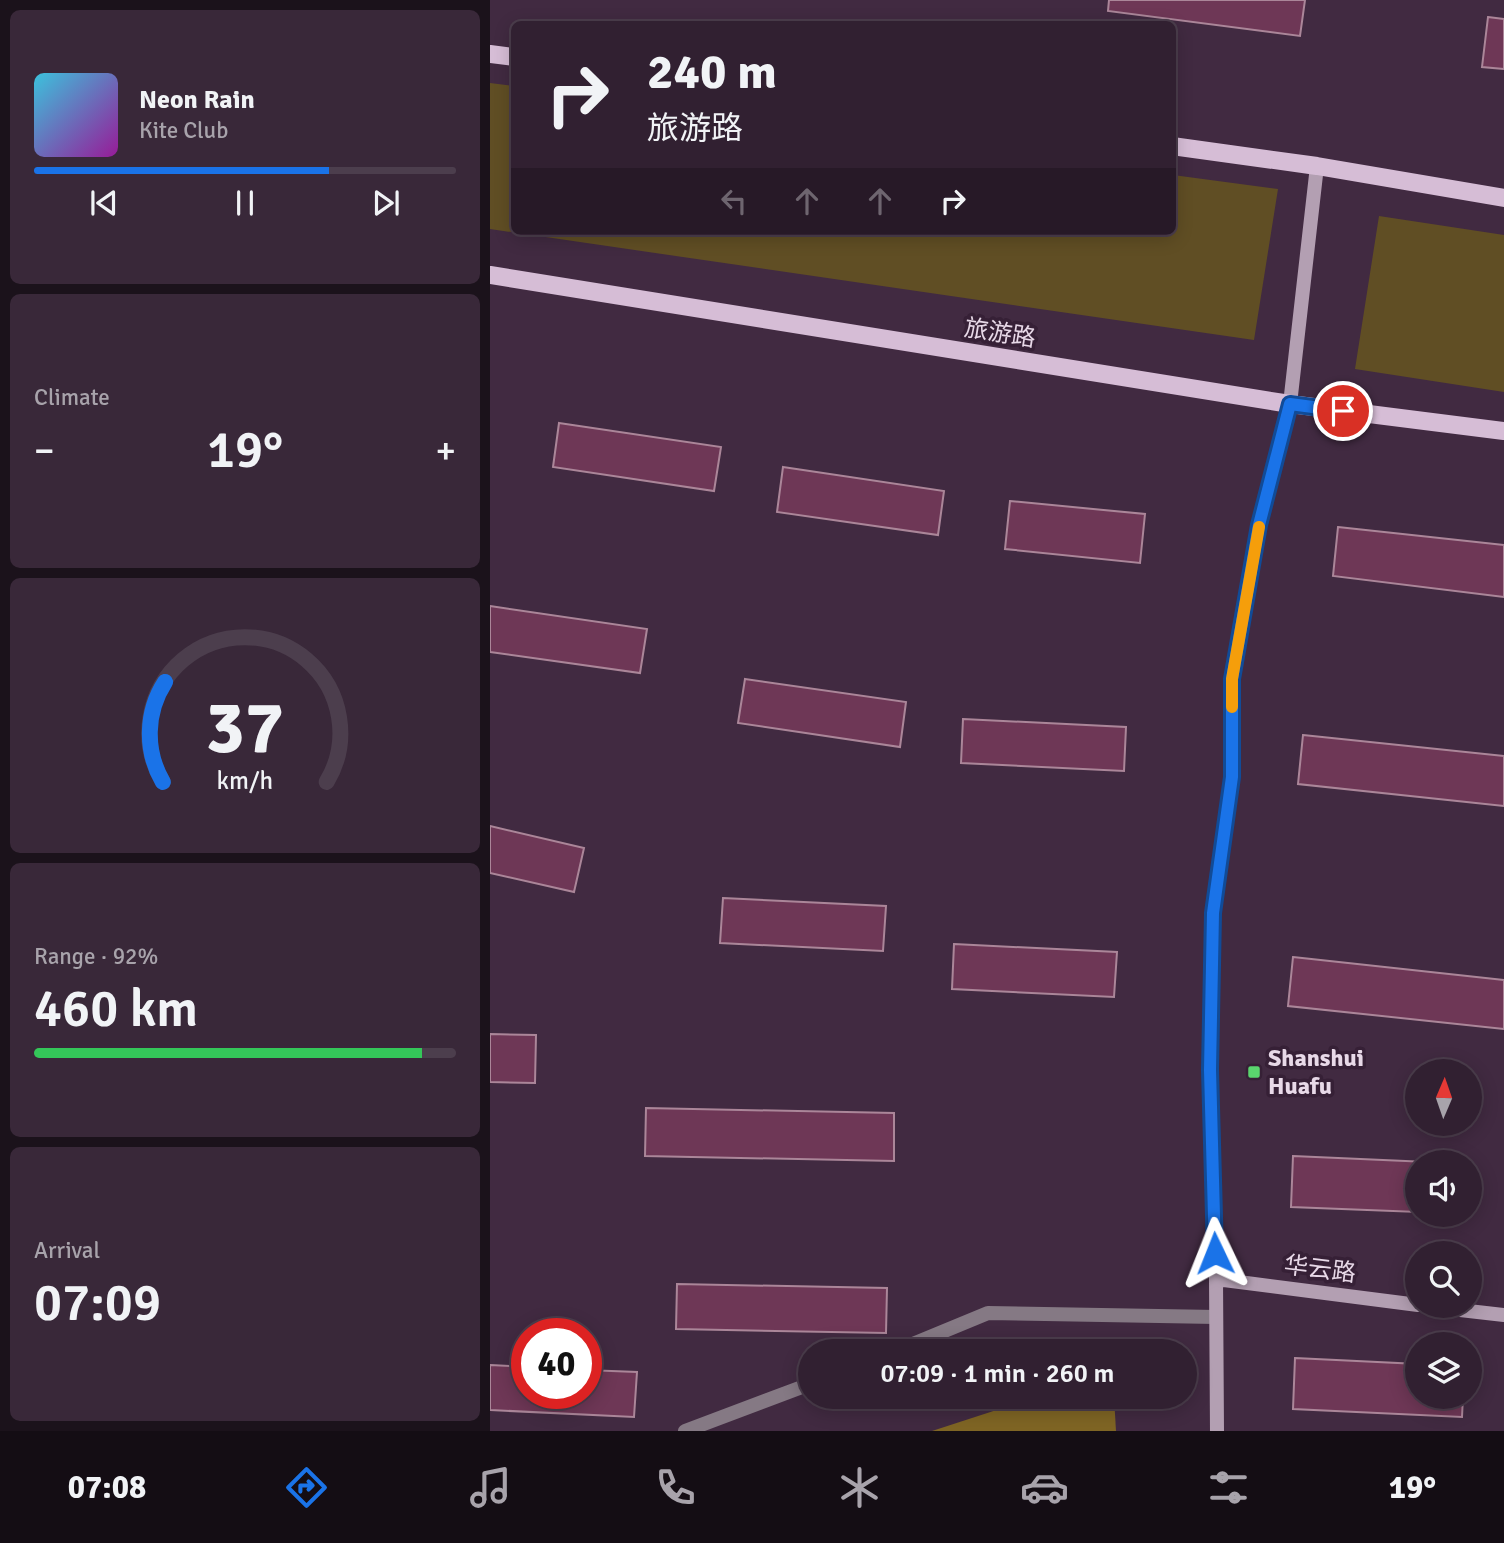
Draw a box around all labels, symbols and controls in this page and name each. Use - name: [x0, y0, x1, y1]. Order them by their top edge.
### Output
- text: 240 m: [647, 42, 777, 102]
- icon: right: [532, 49, 623, 140]
- text: Neon Rain: [139, 84, 255, 116]
- text: 旅游路: [647, 109, 743, 148]
- text: Kite Club: [139, 116, 228, 145]
- icon: left: [715, 182, 753, 220]
- icon: ahead: [788, 182, 826, 220]
- icon: ahead: [861, 182, 899, 220]
- icon: right: [934, 182, 972, 220]
- icon: previous: [85, 184, 123, 222]
- icon: pause: [226, 184, 264, 222]
- icon: next: [367, 184, 405, 222]
- street label: 旅游路: [962, 313, 1038, 353]
- pin: [1313, 381, 1373, 441]
- text: Climate: [34, 383, 110, 412]
- icon: arrive: [1324, 392, 1362, 430]
- text: 19°: [207, 418, 283, 482]
- text: −: [34, 427, 55, 474]
- text: +: [435, 427, 456, 474]
- text: 37: [206, 684, 284, 773]
- text: km/h: [217, 764, 273, 795]
- text: Range · 92%: [34, 942, 158, 971]
- text: 460 km: [34, 977, 198, 1041]
- place label: Shanshui Huafu: [1268, 1043, 1364, 1101]
- north arrow: [1405, 1059, 1482, 1136]
- map controls: [1405, 1059, 1482, 1409]
- marker: Shanshui Huafu: [1246, 1064, 1262, 1080]
- button: sound: [1405, 1150, 1482, 1227]
- position arrow: [1178, 1216, 1252, 1290]
- text: Arrival: [34, 1236, 100, 1265]
- button: search: [1405, 1241, 1482, 1318]
- street label: 华云路: [1282, 1250, 1358, 1288]
- text: 07:09: [34, 1271, 161, 1335]
- speed limit sign: 40: [511, 1318, 602, 1409]
- button: layers: [1405, 1332, 1482, 1409]
- text: 07:09 · 1 min · 260 m: [881, 1358, 1114, 1390]
- icon: directions: [282, 1463, 331, 1512]
- icon: music: [466, 1463, 515, 1512]
- icon: phone: [651, 1463, 700, 1512]
- icon: climate: [835, 1463, 884, 1512]
- icon: car: [1020, 1463, 1069, 1512]
- icon: filters: [1204, 1463, 1253, 1512]
- text: 07:08: [68, 1468, 146, 1507]
- text: 19°: [1389, 1468, 1436, 1507]

